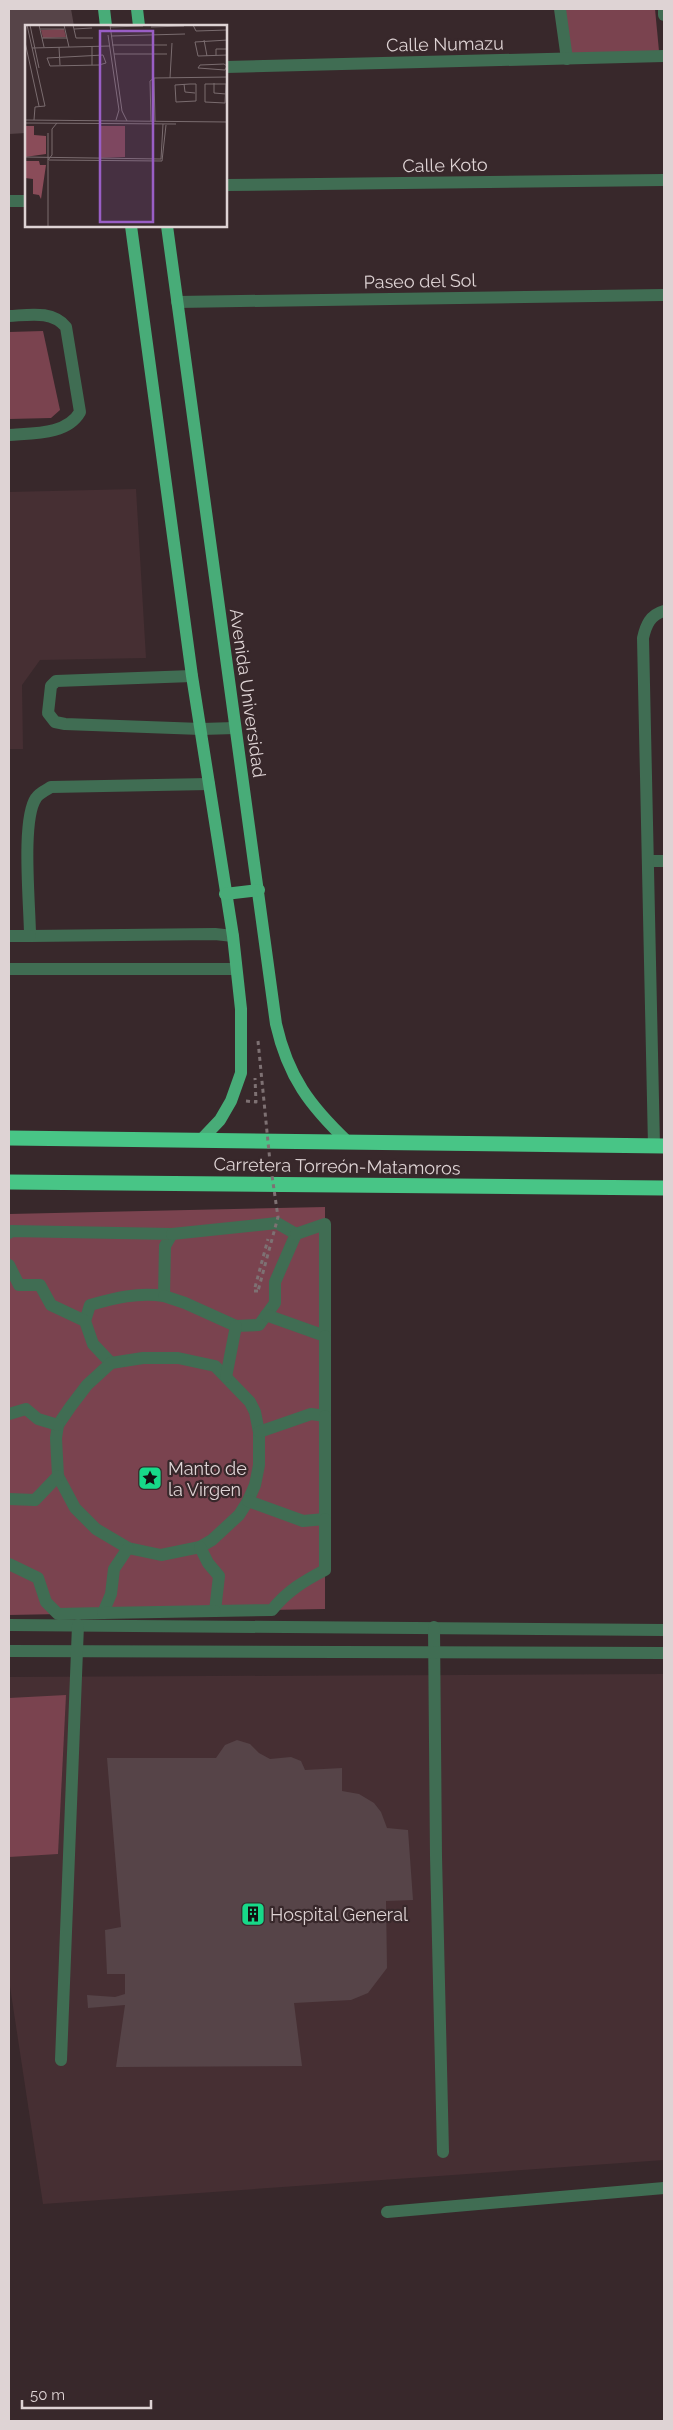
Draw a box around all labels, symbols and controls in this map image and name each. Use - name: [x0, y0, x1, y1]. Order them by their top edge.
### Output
- inset map: [25, 25, 228, 228]
- street label: Calle Numazu: [386, 32, 504, 56]
- street label: Calle Koto: [402, 154, 488, 176]
- street label: Paseo del Sol: [363, 270, 477, 292]
- street label: Avenida Universidad: [226, 607, 270, 779]
- street label: Carretera Torreón-Matamoros: [213, 1153, 461, 1179]
- place label: Manto de la Virgen: [168, 1458, 247, 1500]
- place icon: Manto de la Virgen: [137, 1465, 163, 1491]
- building icon: Hospital General: [240, 1901, 266, 1927]
- place label: Hospital General: [270, 1904, 408, 1925]
- scale bar: [22, 2378, 151, 2410]
- text: 50 m: [30, 2386, 65, 2404]

